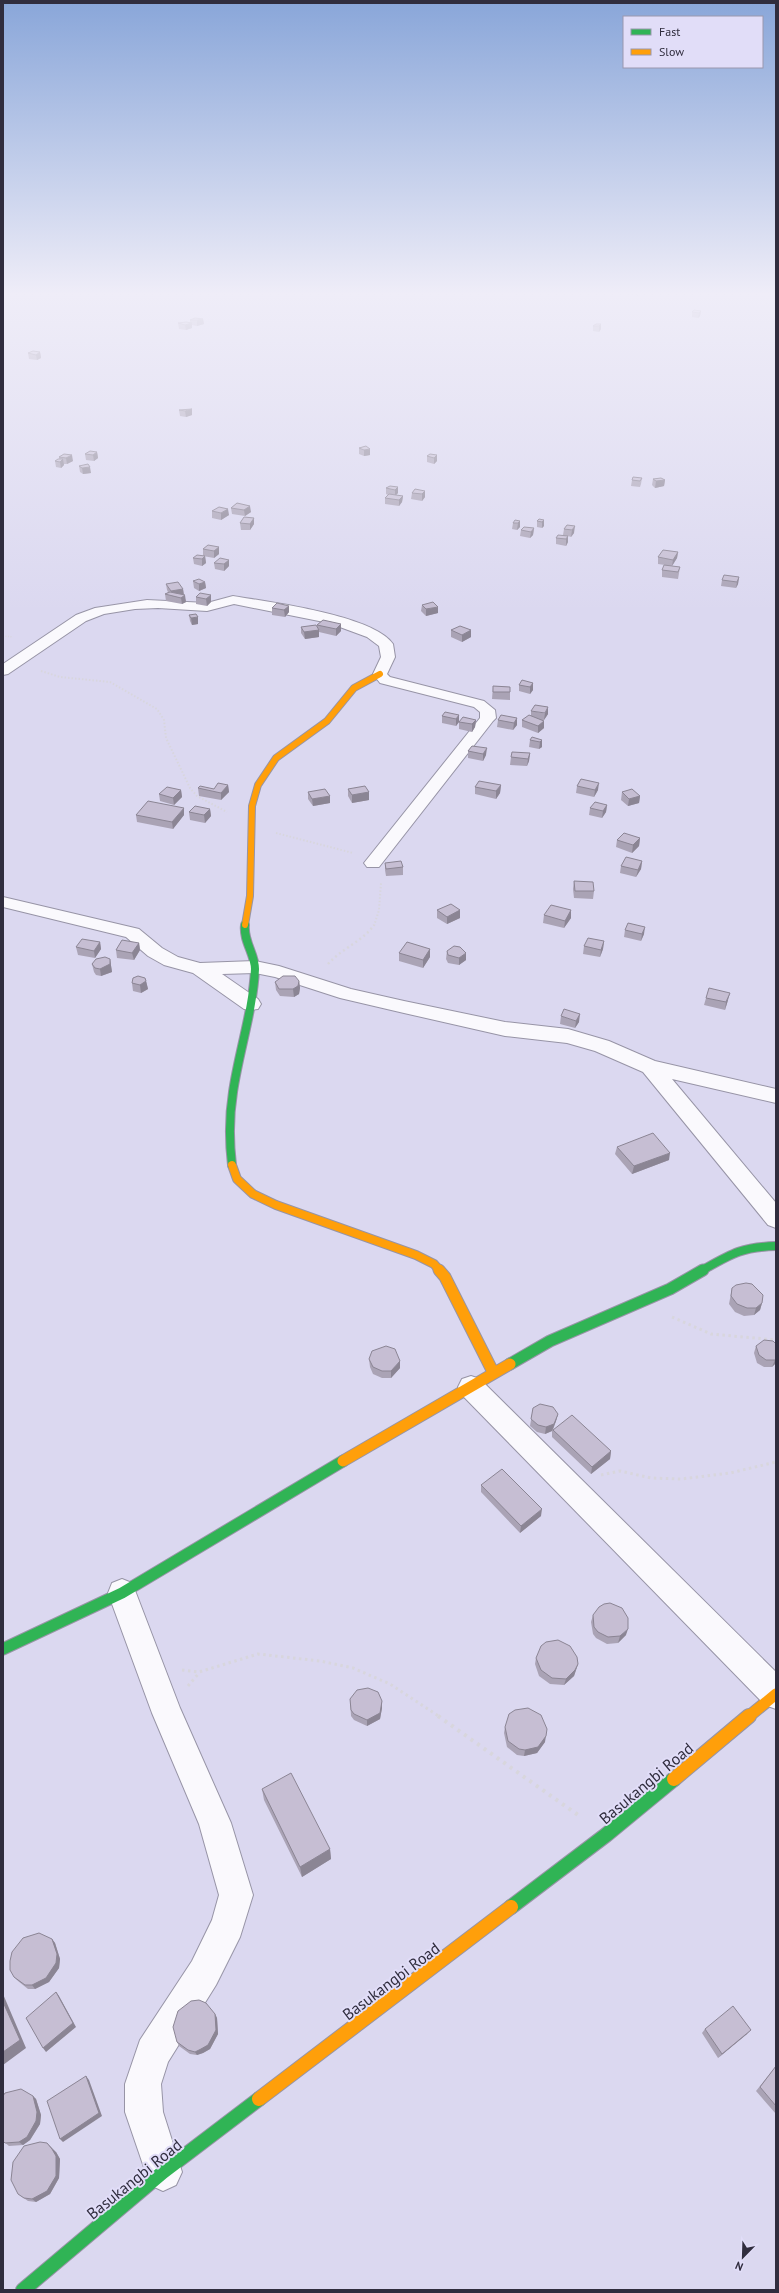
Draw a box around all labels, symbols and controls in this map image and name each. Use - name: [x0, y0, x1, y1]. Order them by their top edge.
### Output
- legend: [623, 16, 763, 68]
- text: Fast: [659, 24, 680, 39]
- text: Slow: [659, 44, 684, 59]
- street label: Basukangbi Road: [595, 1738, 697, 1828]
- street label: Basukangbi Road: [338, 1938, 444, 2024]
- street label: Basukangbi Road: [82, 2135, 186, 2223]
- north arrow: [723, 2237, 763, 2277]
- text: N: [733, 2258, 745, 2274]

